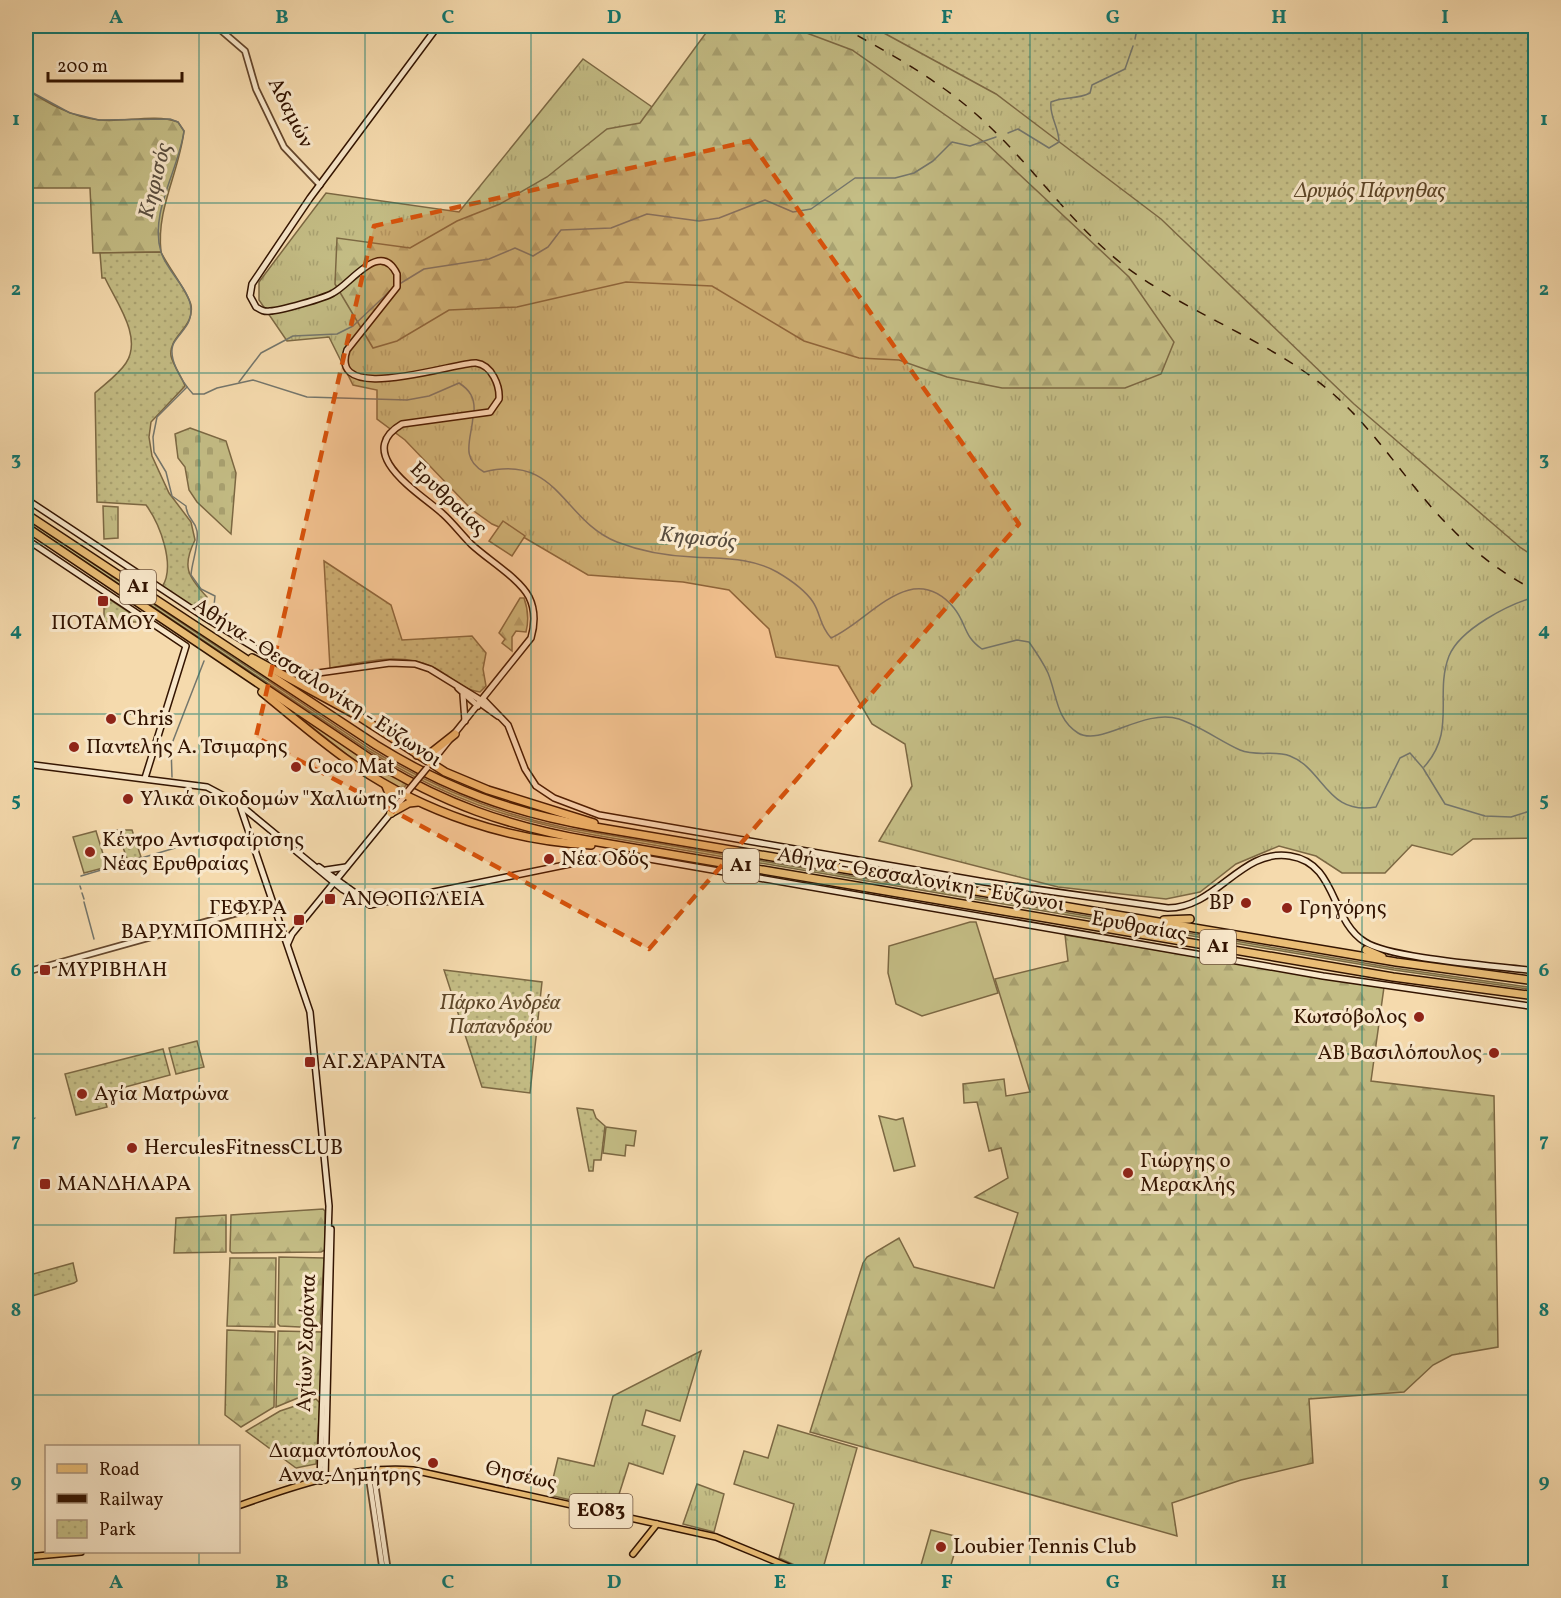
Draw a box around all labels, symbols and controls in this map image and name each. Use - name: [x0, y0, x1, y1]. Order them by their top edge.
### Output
- text: A: [109, 4, 123, 32]
- text: B: [275, 4, 289, 32]
- text: C: [442, 4, 455, 32]
- text: D: [607, 4, 621, 32]
- text: E: [774, 4, 786, 32]
- text: F: [941, 4, 953, 32]
- text: G: [1106, 4, 1120, 32]
- text: H: [1271, 4, 1287, 32]
- text: I: [1441, 4, 1449, 32]
- scale bar: [48, 45, 182, 83]
- text: 200 m: [57, 55, 108, 80]
- street label: Αδαμών: [260, 73, 320, 153]
- text: 1: [12, 106, 20, 134]
- text: 1: [1540, 106, 1548, 134]
- water label: Κηφισός: [132, 140, 180, 222]
- park label: Δρυμός Πάρνηθας: [1293, 177, 1446, 206]
- text: 2: [11, 276, 21, 304]
- text: 2: [1539, 276, 1549, 304]
- text: 3: [11, 446, 21, 474]
- text: 3: [1539, 446, 1549, 474]
- street label: Ερυθραίας: [403, 455, 493, 543]
- water label: Κηφισός: [658, 520, 738, 558]
- road number: Α1: [120, 570, 156, 604]
- street label: Αθήνα - Θεσσαλονίκη - Εύζωνοι: [187, 591, 447, 775]
- marker: ΠΟΤΑΜΟΥ: [96, 594, 110, 608]
- place label: ΠΟΤΑΜΟΥ: [51, 609, 155, 638]
- text: 4: [10, 617, 22, 645]
- text: 4: [1538, 617, 1550, 645]
- place label: Chris: [123, 705, 173, 734]
- marker: Chris: [104, 712, 118, 726]
- place label: Παντελής Α. Τσιμαρης: [86, 733, 287, 762]
- marker: Παντελής Α. Τσιμαρης: [67, 740, 81, 754]
- place label: Coco Mat: [308, 753, 395, 782]
- marker: Coco Mat: [289, 760, 303, 774]
- place label: Υλικά οικοδομών "Χαλιώτης": [140, 785, 404, 814]
- text: 5: [11, 787, 21, 815]
- text: 5: [1539, 787, 1549, 815]
- marker: Υλικά οικοδομών "Χαλιώτης": [121, 792, 135, 806]
- place label: Κέντρο Αντισφαίρισης Νέας Ερυθραίας: [102, 826, 304, 879]
- street label: Αθήνα - Θεσσαλονίκη - Εύζωνοι: [775, 840, 1067, 920]
- marker: Κέντρο Αντισφαίρισης Νέας Ερυθραίας: [83, 845, 97, 859]
- place label: Νέα Οδός: [561, 845, 649, 874]
- road number: Α1: [723, 849, 759, 883]
- marker: Νέα Οδός: [542, 852, 556, 866]
- place label: ΑΝΘΟΠΩΛΕΙΑ: [342, 885, 485, 914]
- place label: BP: [1209, 889, 1234, 918]
- marker: ΑΝΘΟΠΩΛΕΙΑ: [323, 892, 337, 906]
- place label: ΓΕΦΥΡΑ ΒΑΡΥΜΠΟΜΠΗΣ: [121, 894, 287, 947]
- place label: Γρηγόρης: [1299, 894, 1386, 923]
- marker: BP: [1239, 896, 1253, 910]
- marker: Γρηγόρης: [1280, 901, 1294, 915]
- street label: Ερυθραίας: [1089, 904, 1189, 950]
- marker: ΓΕΦΥΡΑ ΒΑΡΥΜΠΟΜΠΗΣ: [292, 913, 306, 927]
- road number: Α1: [1200, 930, 1236, 964]
- place label: ΜΥΡΙΒΗΛΗ: [57, 956, 167, 985]
- text: 6: [11, 957, 22, 985]
- text: 6: [1539, 957, 1550, 985]
- marker: ΜΥΡΙΒΗΛΗ: [38, 963, 52, 977]
- park label: Πάρκο Ανδρέα Παπανδρέου: [440, 989, 561, 1042]
- place label: Κωτσόβολος: [1293, 1003, 1407, 1032]
- marker: Κωτσόβολος: [1412, 1010, 1426, 1024]
- place label: ΑΒ Βασιλόπουλος: [1318, 1039, 1482, 1068]
- marker: ΑΒ Βασιλόπουλος: [1487, 1046, 1501, 1060]
- place label: ΑΓ.ΣΑΡΑΝΤΑ: [322, 1048, 446, 1077]
- marker: ΑΓ.ΣΑΡΑΝΤΑ: [303, 1055, 317, 1069]
- place label: Αγία Ματρώνα: [94, 1080, 229, 1109]
- marker: Αγία Ματρώνα: [75, 1087, 89, 1101]
- text: 7: [11, 1127, 21, 1155]
- text: 7: [1539, 1127, 1549, 1155]
- place label: HerculesFitnessCLUB: [144, 1134, 343, 1163]
- marker: HerculesFitnessCLUB: [125, 1141, 139, 1155]
- place label: Γιώργης ο Μερακλής: [1140, 1147, 1235, 1200]
- marker: Γιώργης ο Μερακλής: [1121, 1166, 1135, 1180]
- place label: ΜΑΝΔΗΛΑΡΑ: [57, 1170, 191, 1199]
- marker: ΜΑΝΔΗΛΑΡΑ: [38, 1177, 52, 1191]
- street label: Αγίων Σαράντα: [290, 1273, 324, 1413]
- text: 8: [11, 1297, 21, 1325]
- text: 8: [1539, 1297, 1549, 1325]
- place label: Διαμαντόπουλος Αννα-Δημήτρης: [269, 1437, 421, 1490]
- legend: [45, 1445, 240, 1553]
- street label: Θησέως: [482, 1454, 560, 1498]
- marker: Διαμαντόπουλος Αννα-Δημήτρης: [426, 1456, 440, 1470]
- text: Road: [99, 1458, 140, 1483]
- text: 9: [10, 1468, 22, 1496]
- text: 9: [1538, 1468, 1550, 1496]
- text: Railway: [99, 1488, 163, 1513]
- road number: ΕΟ83: [570, 1494, 632, 1528]
- text: Park: [99, 1518, 136, 1543]
- place label: Loubier Tennis Club: [953, 1533, 1137, 1562]
- marker: Loubier Tennis Club: [934, 1540, 948, 1554]
- text: A: [109, 1569, 123, 1597]
- text: B: [275, 1569, 289, 1597]
- text: C: [442, 1569, 455, 1597]
- text: D: [607, 1569, 621, 1597]
- text: E: [774, 1569, 786, 1597]
- text: F: [941, 1569, 953, 1597]
- text: G: [1106, 1569, 1120, 1597]
- text: H: [1271, 1569, 1287, 1597]
- text: I: [1441, 1569, 1449, 1597]

